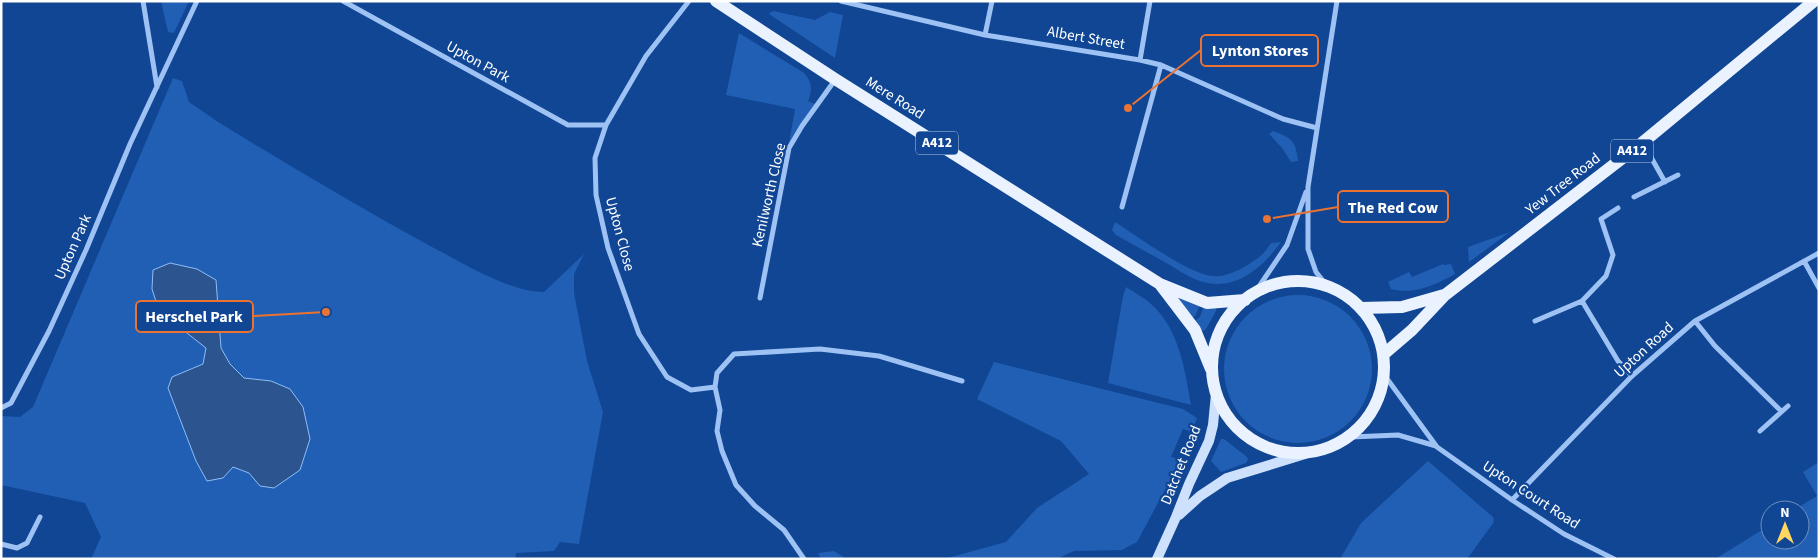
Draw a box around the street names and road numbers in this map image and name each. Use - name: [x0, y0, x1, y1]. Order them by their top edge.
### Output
- street label: Albert Street: [1045, 21, 1127, 55]
- street label: Upton Park: [442, 36, 514, 88]
- street label: Mere Road: [861, 72, 929, 124]
- road number: A412: [916, 132, 958, 154]
- road number: A412: [1611, 140, 1653, 162]
- street label: Kenilworth Close: [747, 141, 791, 249]
- street label: Yew Tree Road: [1520, 148, 1605, 221]
- street label: Upton Close: [600, 195, 640, 273]
- street label: Upton Park: [49, 210, 97, 283]
- street label: Upton Road: [1609, 317, 1679, 383]
- street label: Datchet Road: [1156, 422, 1206, 508]
- street label: Upton Court Road: [1478, 456, 1584, 534]

